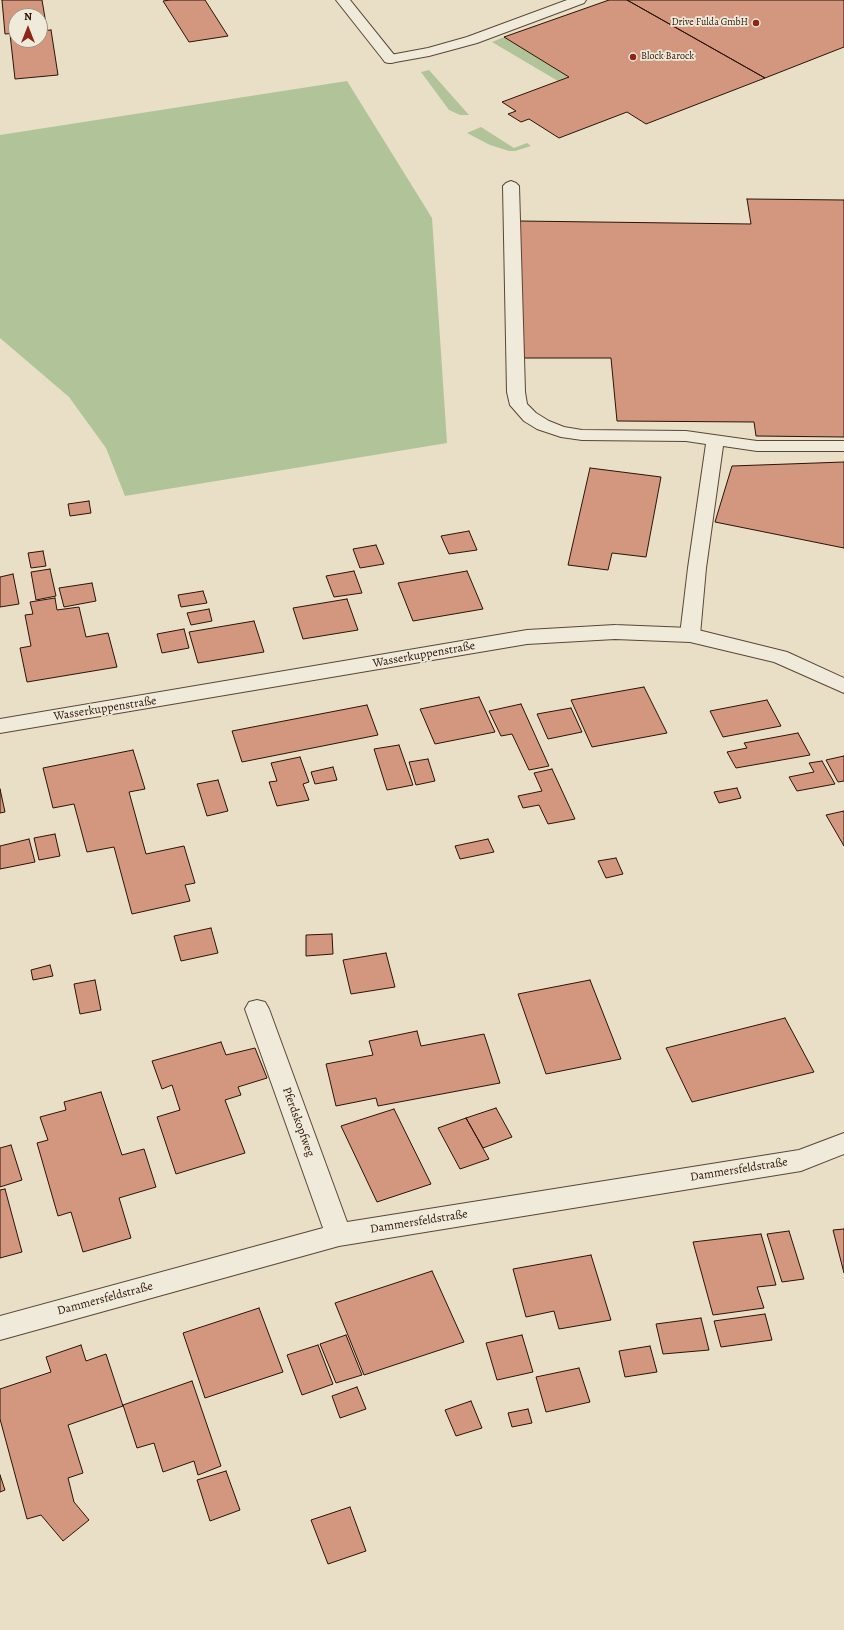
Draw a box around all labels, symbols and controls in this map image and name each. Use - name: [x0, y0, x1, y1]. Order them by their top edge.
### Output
- north arrow: [8, 8, 48, 48]
- text: N: [24, 9, 32, 24]
- place label: Drive Fulda GmbH: [671, 17, 748, 29]
- marker: Drive Fulda GmbH: [751, 18, 761, 28]
- place label: Block Barock: [641, 51, 694, 63]
- marker: Block Barock: [628, 52, 638, 62]
- street label: Wasserkuppenstraße: [372, 639, 476, 671]
- street label: Wasserkuppenstraße: [53, 694, 157, 724]
- street label: Pferdskopfweg: [279, 1085, 317, 1159]
- street label: Dammersfeldstraße: [689, 1155, 789, 1185]
- street label: Dammersfeldstraße: [369, 1207, 469, 1237]
- street label: Dammersfeldstraße: [56, 1279, 154, 1319]

